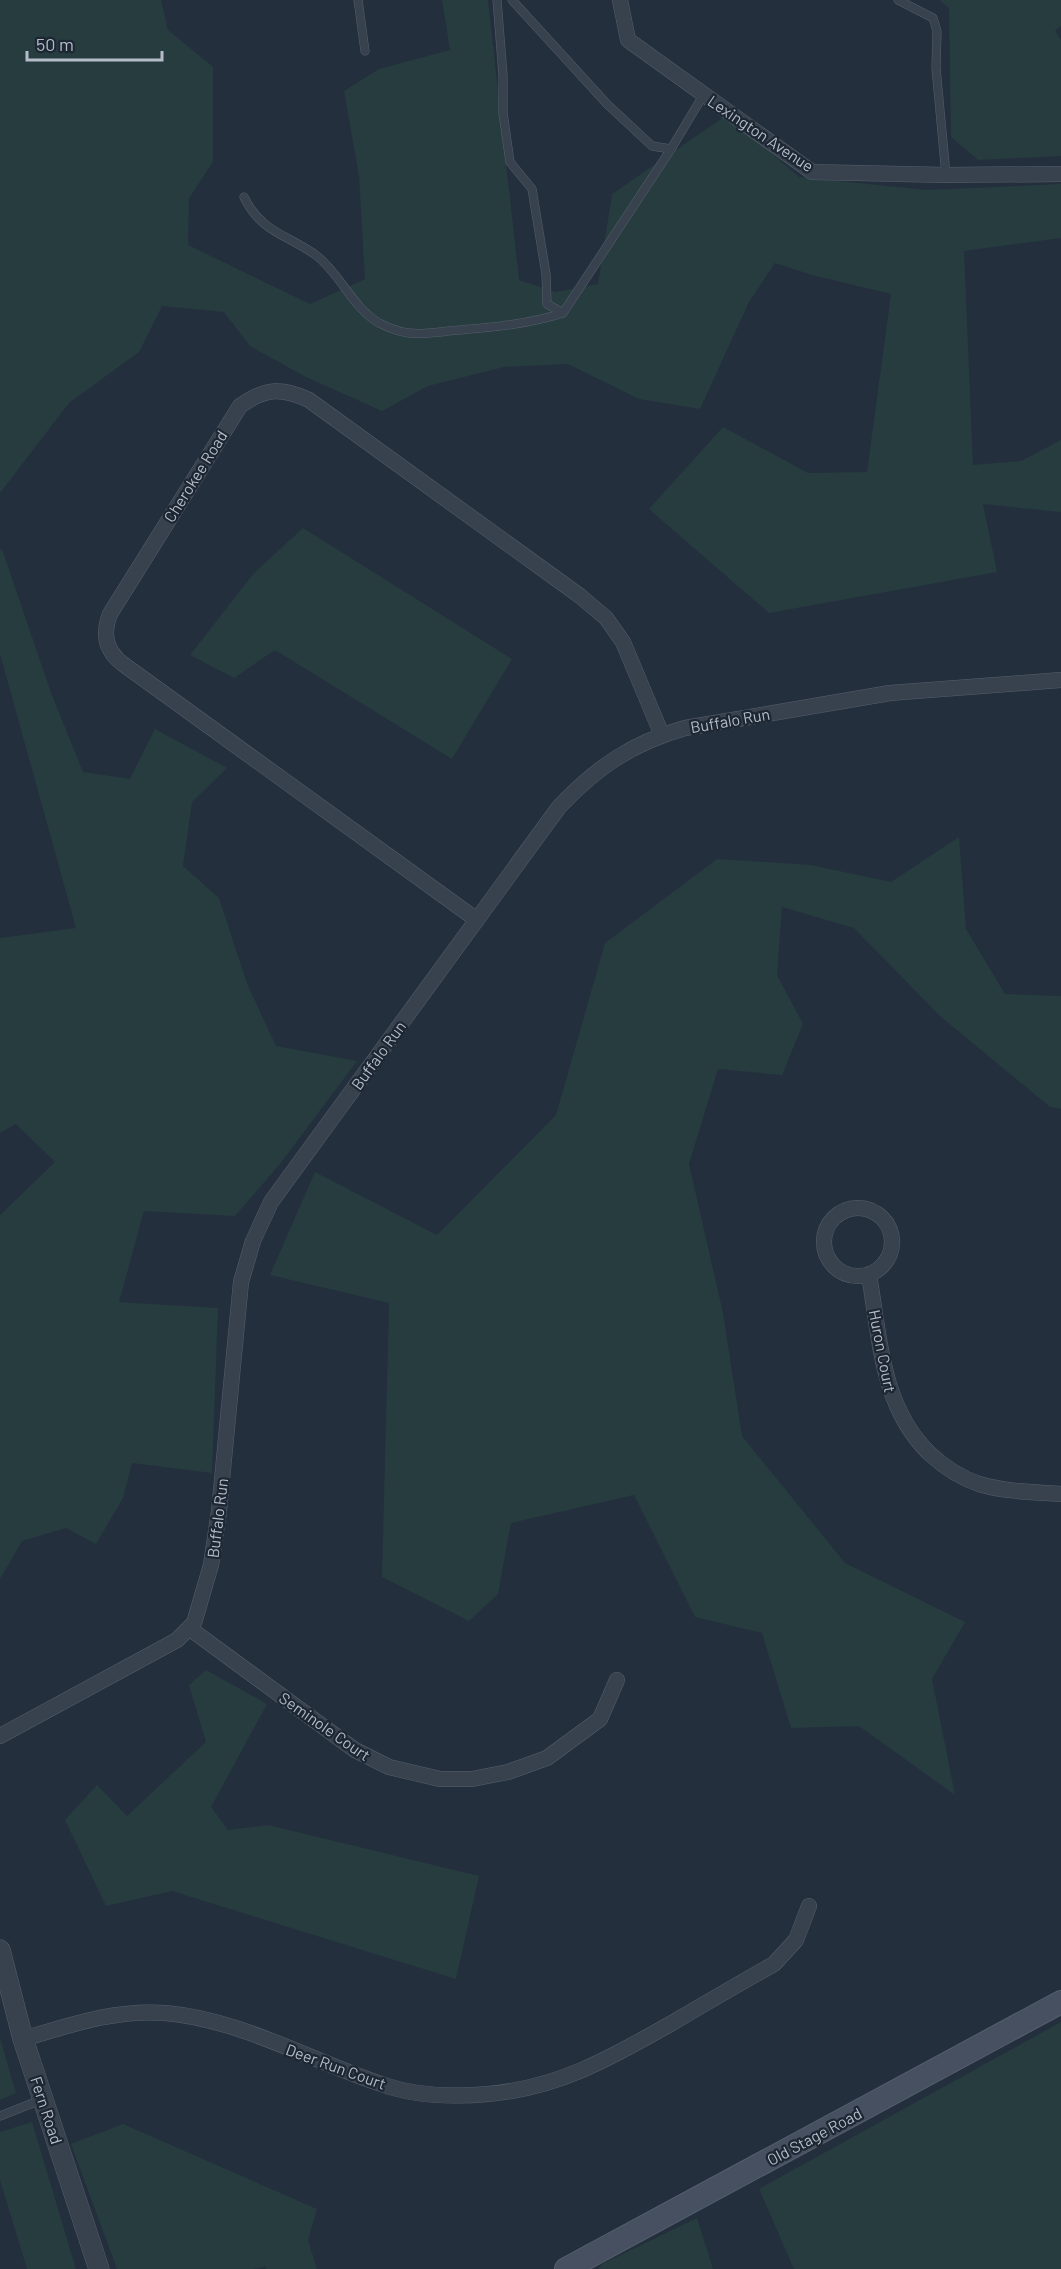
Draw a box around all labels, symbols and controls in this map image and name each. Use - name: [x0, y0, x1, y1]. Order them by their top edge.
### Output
- scale bar: [27, 24, 162, 62]
- text: 50 m: [36, 33, 74, 55]
- street label: Lexington Avenue: [705, 91, 817, 175]
- street label: Cherokee Road: [159, 427, 231, 525]
- street label: Buffalo Run: [689, 704, 771, 736]
- street label: Buffalo Run: [347, 1017, 409, 1093]
- street label: Huron Court: [866, 1308, 900, 1394]
- street label: Buffalo Run: [203, 1477, 231, 1559]
- street label: Seminole Court: [276, 1688, 374, 1764]
- street label: Deer Run Court: [283, 2039, 389, 2093]
- street label: Fern Road: [27, 2074, 67, 2146]
- street label: Old Stage Road: [763, 2103, 865, 2169]

